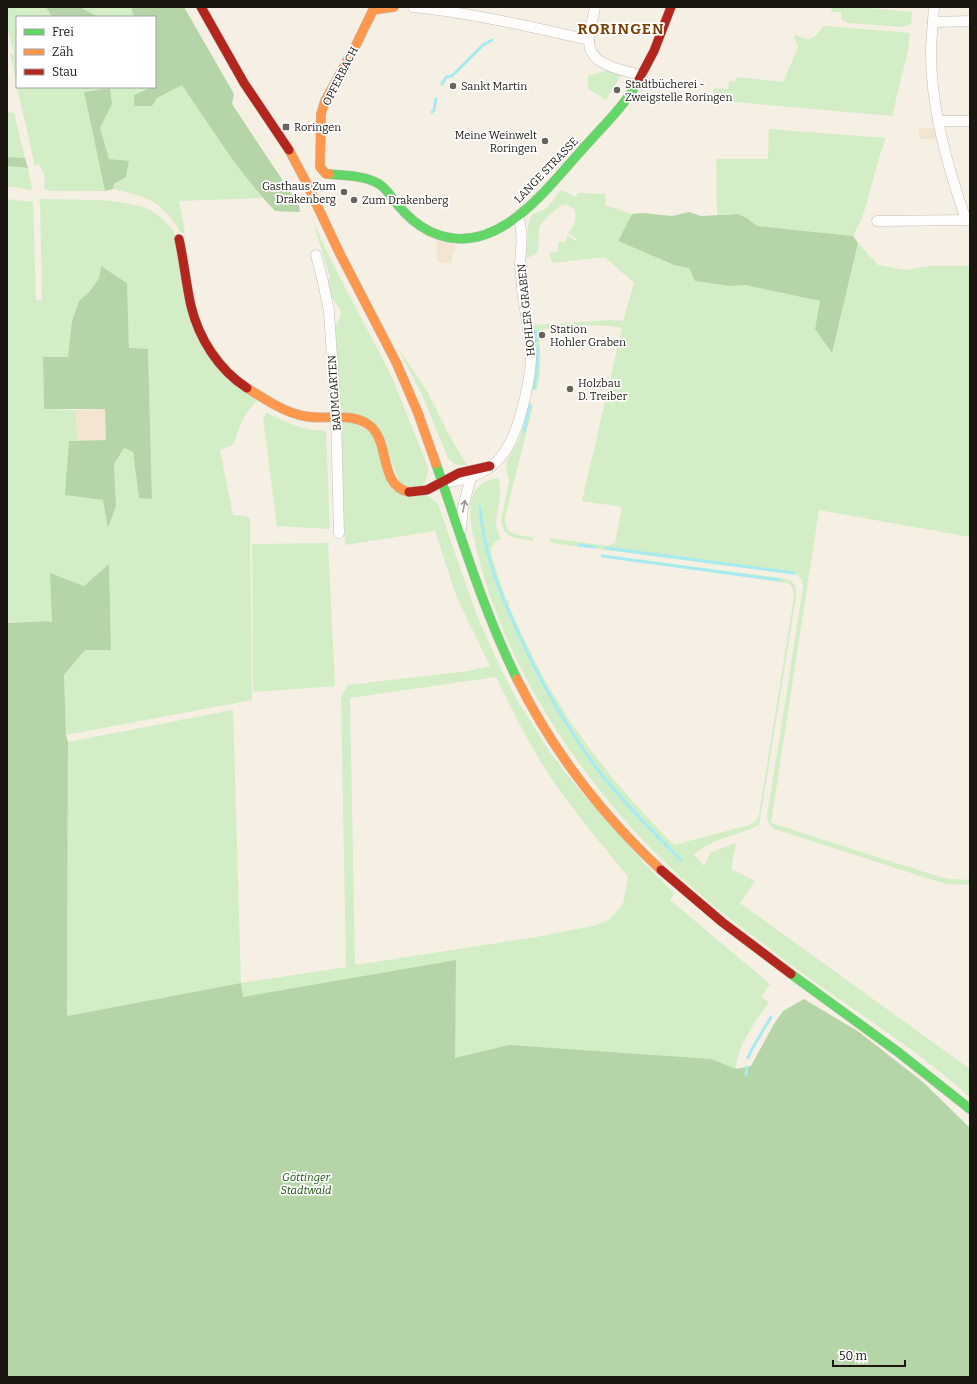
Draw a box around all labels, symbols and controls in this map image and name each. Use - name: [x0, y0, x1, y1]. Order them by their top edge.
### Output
- legend: [16, 16, 156, 88]
- district label: RORINGEN: [577, 20, 665, 38]
- text: Frei: [52, 25, 74, 39]
- street label: OPFERBACH: [320, 44, 361, 108]
- text: Zäh: [52, 45, 74, 59]
- text: Stau: [52, 65, 78, 79]
- place label: Stadtbücherei - Zweigstelle Roringen: [625, 78, 732, 104]
- place label: Sankt Martin: [461, 80, 527, 93]
- marker: Sankt Martin: [448, 81, 458, 91]
- marker: Stadtbücherei - Zweigstelle Roringen: [612, 85, 622, 95]
- place label: Roringen: [294, 121, 341, 134]
- marker: Roringen: [281, 122, 291, 132]
- place label: Meine Weinwelt Roringen: [455, 129, 537, 155]
- street label: LANGE STRASSE: [512, 135, 581, 206]
- marker: Meine Weinwelt Roringen: [540, 136, 550, 146]
- place label: Gasthaus Zum Drakenberg: [262, 180, 336, 206]
- marker: Gasthaus Zum Drakenberg: [339, 187, 349, 197]
- place label: Zum Drakenberg: [362, 194, 448, 207]
- marker: Zum Drakenberg: [349, 195, 359, 205]
- street label: HOHLER GRABEN: [515, 263, 538, 357]
- place label: Station Hohler Graben: [550, 323, 626, 349]
- marker: Station Hohler Graben: [537, 330, 547, 340]
- street label: BAUMGARTEN: [325, 354, 344, 431]
- place label: Holzbau D. Treiber: [578, 377, 627, 403]
- marker: Holzbau D. Treiber: [565, 384, 575, 394]
- one-way arrow: [460, 500, 468, 513]
- park label: Göttinger Stadtwald: [281, 1171, 332, 1197]
- scale bar: [833, 1342, 905, 1368]
- text: 50 m: [839, 1349, 868, 1363]

